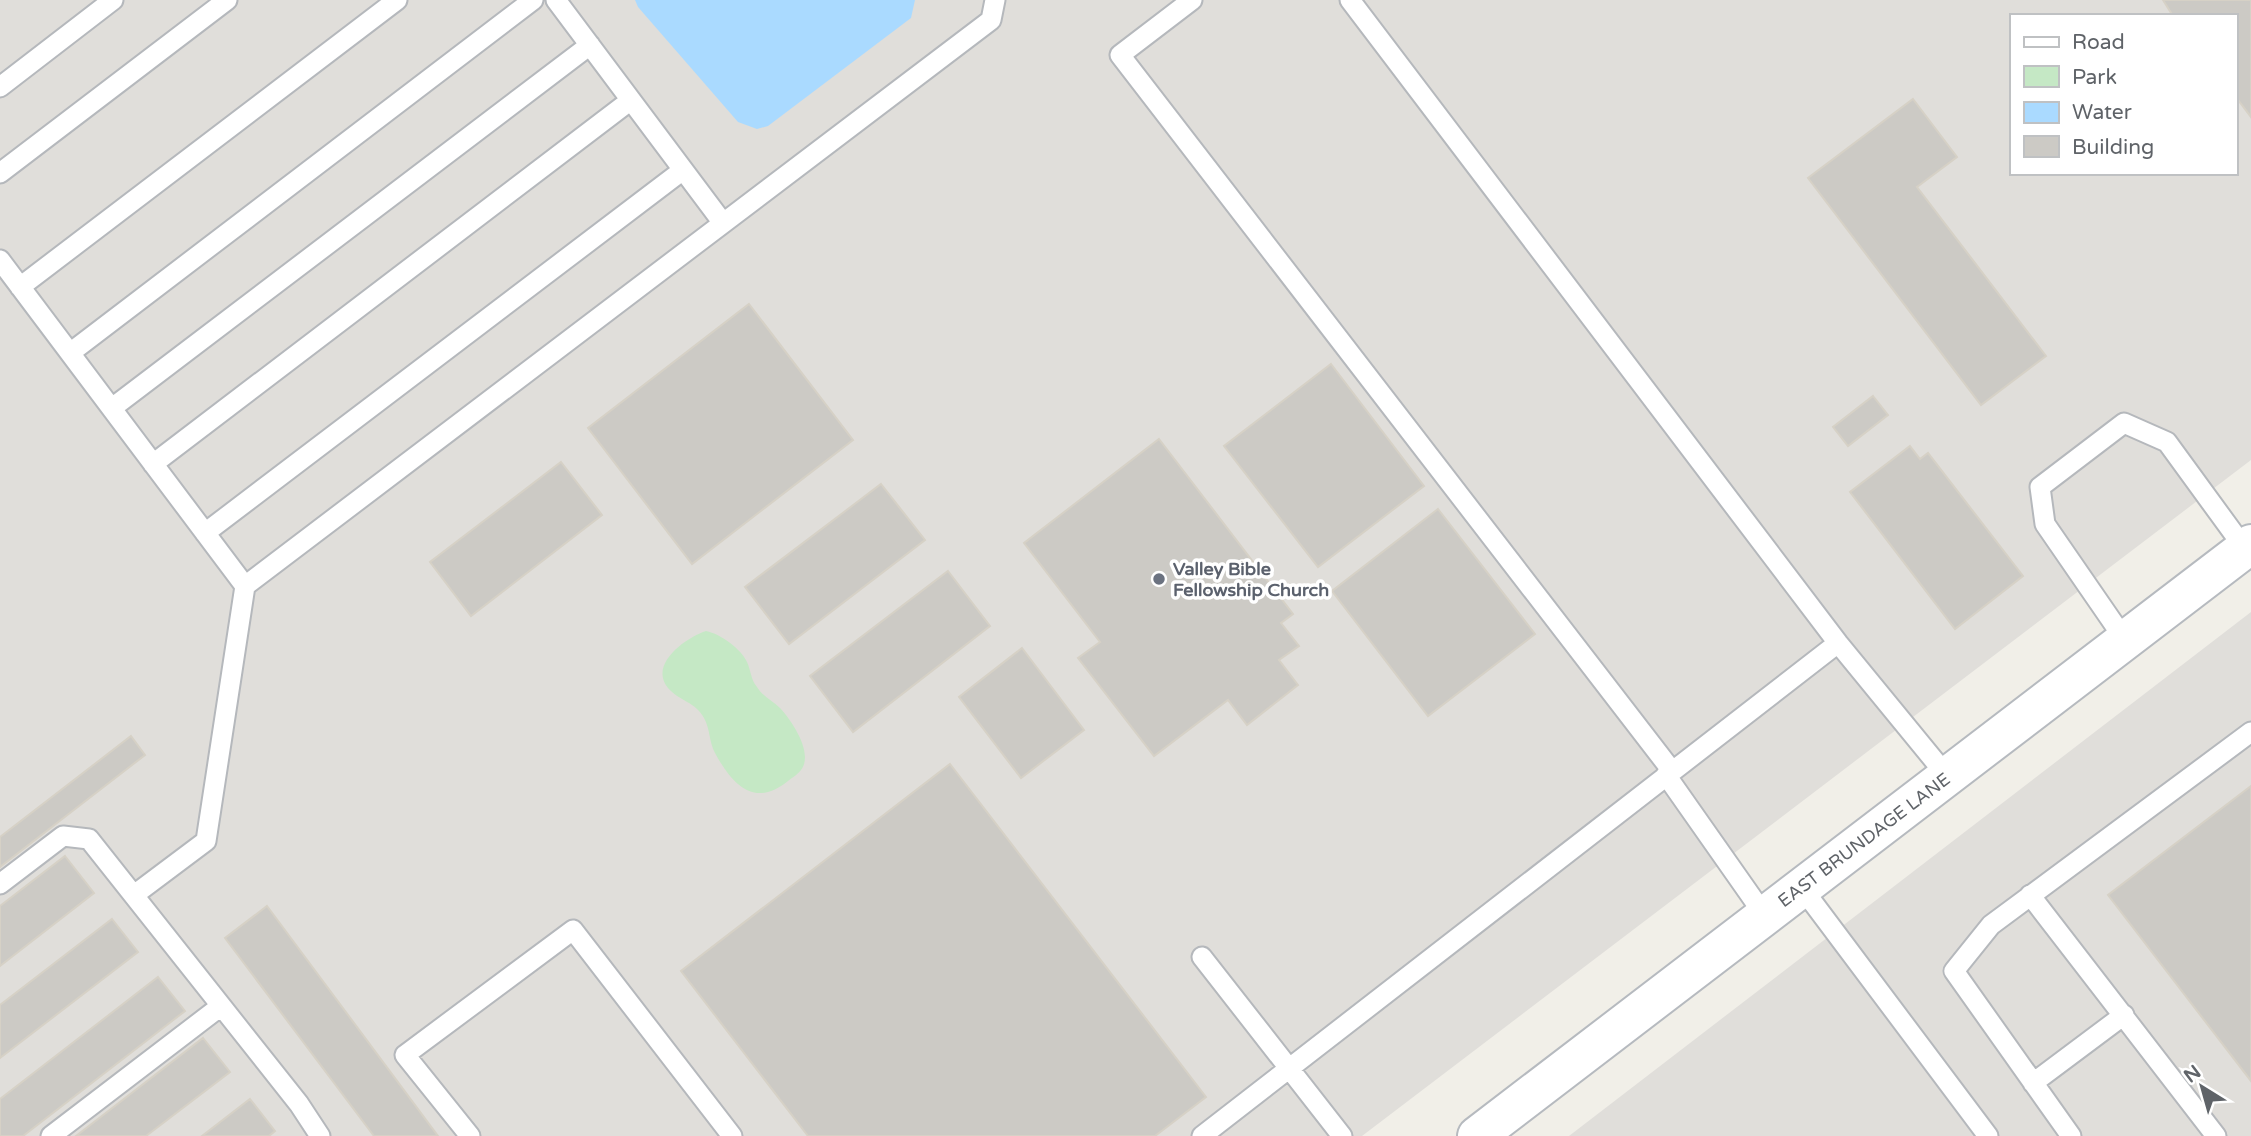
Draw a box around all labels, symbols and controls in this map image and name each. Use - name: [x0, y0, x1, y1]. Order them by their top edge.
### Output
- legend: [2010, 14, 2237, 175]
- text: Road: [2072, 30, 2125, 55]
- text: Park: [2072, 65, 2117, 90]
- text: Water: [2072, 100, 2132, 125]
- text: Building: [2072, 135, 2154, 160]
- place label: Valley Bible Fellowship Church: [1173, 558, 1329, 601]
- marker: Valley Bible Fellowship Church: [1151, 571, 1167, 587]
- street label: EAST BRUNDAGE LANE: [1774, 768, 1954, 912]
- north arrow: [2167, 1052, 2237, 1122]
- text: N: [2180, 1061, 2205, 1088]

